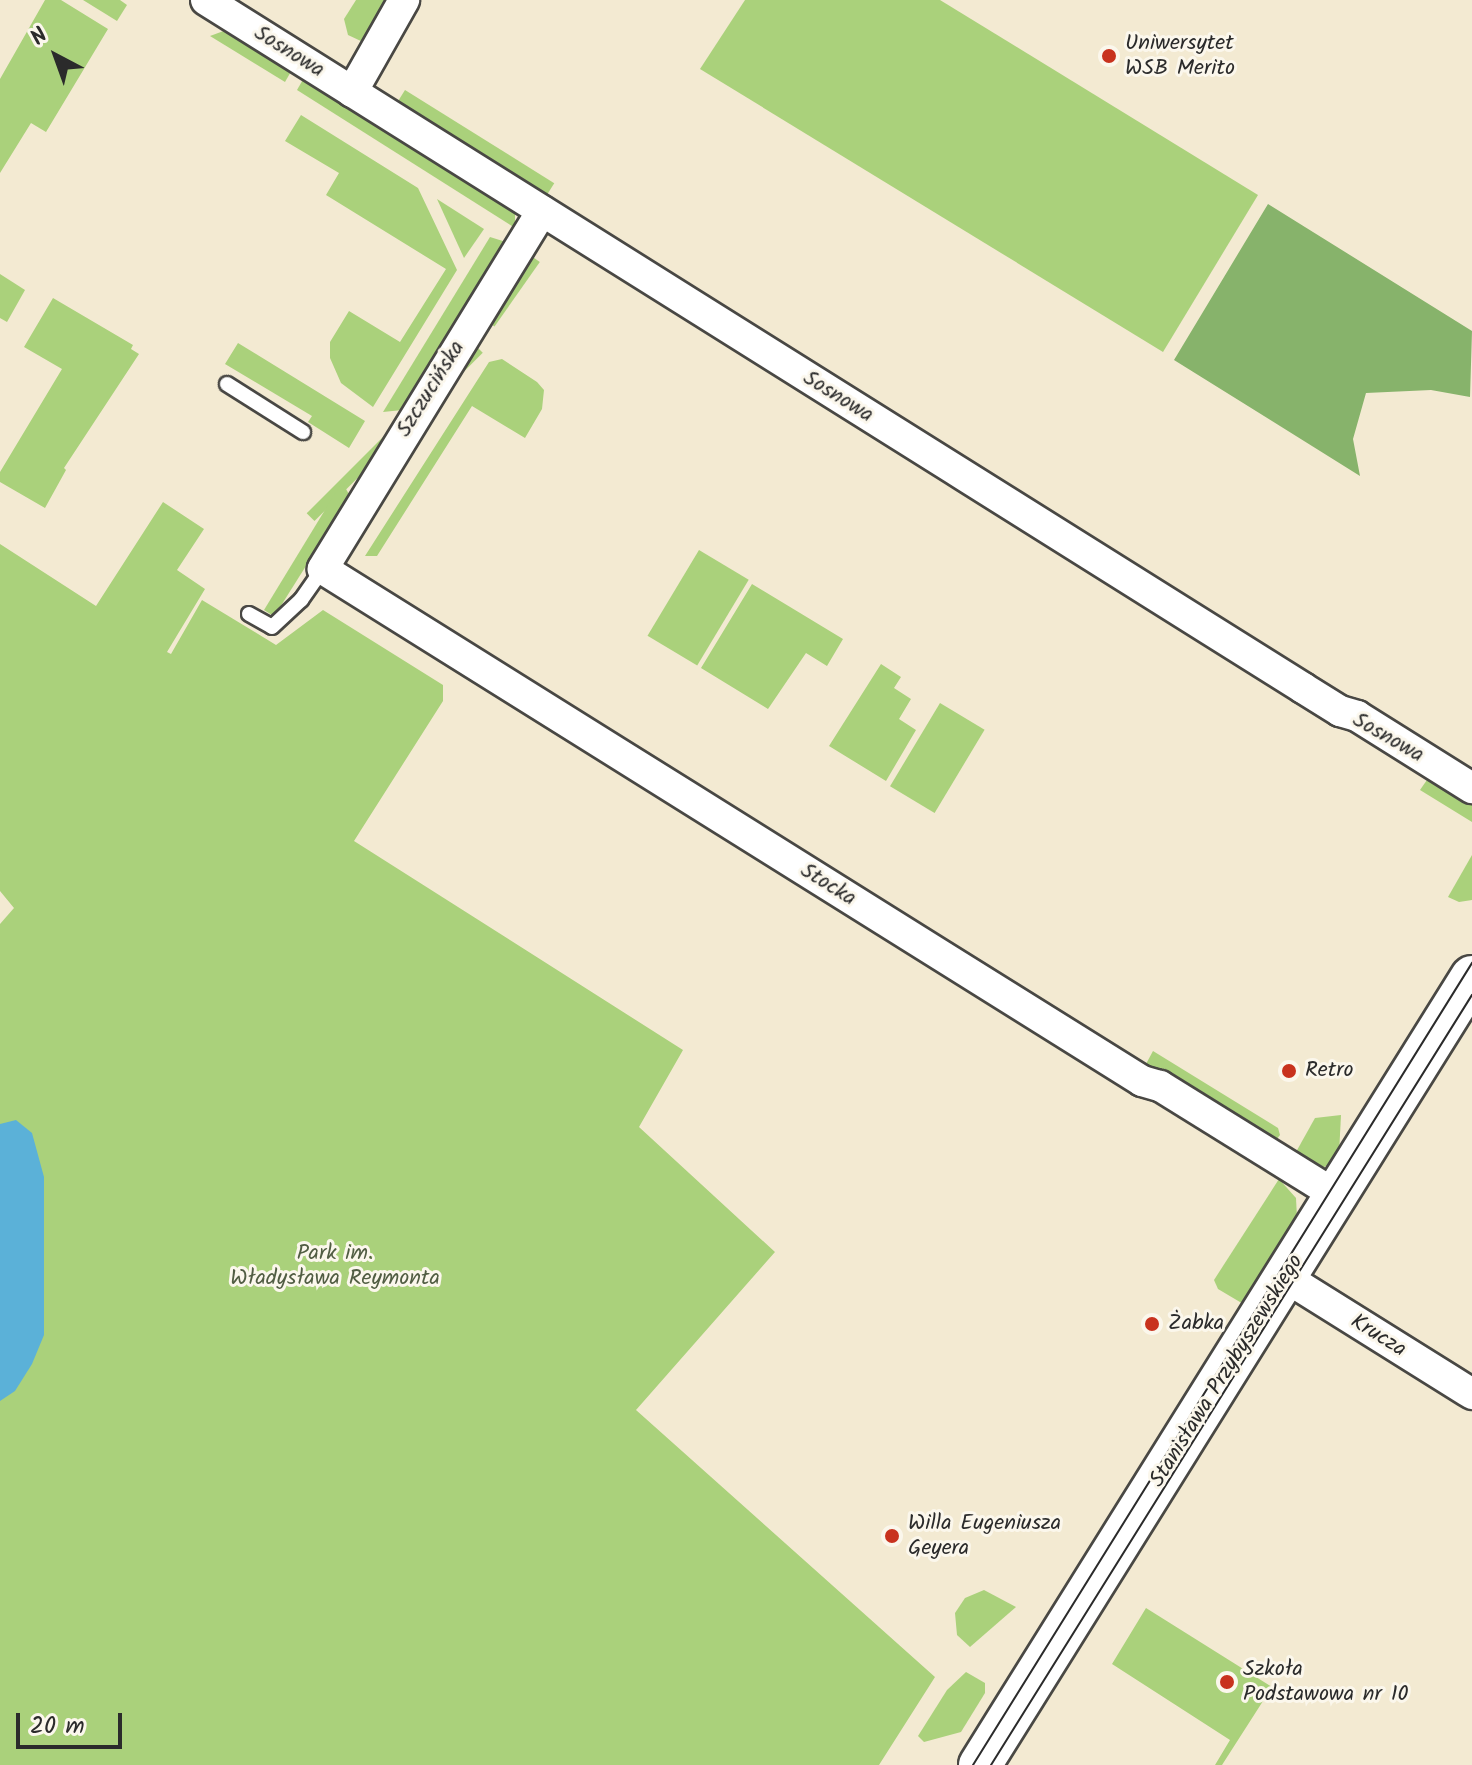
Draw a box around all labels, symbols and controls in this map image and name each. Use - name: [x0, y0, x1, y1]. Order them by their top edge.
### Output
- north arrow: [16, 16, 96, 96]
- text: N: [23, 20, 57, 55]
- street label: Sosnowa: [249, 20, 329, 84]
- place label: Uniwersytet WSB Merito: [1125, 30, 1235, 82]
- marker: Uniwersytet WSB Merito: [1100, 47, 1118, 65]
- street label: Szczucińska: [391, 336, 471, 442]
- street label: Sosnowa: [798, 365, 878, 429]
- street label: Sosnowa: [1348, 707, 1428, 769]
- street label: Stocka: [795, 858, 861, 912]
- place label: Retro: [1305, 1058, 1354, 1084]
- marker: Retro: [1280, 1062, 1298, 1080]
- park label: Park im. Władysława Reymonta: [230, 1240, 440, 1292]
- street label: Stanisława Przybyszewskiego: [1144, 1250, 1310, 1492]
- street label: Krucza: [1345, 1309, 1411, 1363]
- place label: Żabka: [1168, 1311, 1224, 1337]
- marker: Żabka: [1143, 1315, 1161, 1333]
- place label: Willa Eugeniusza Geyera: [908, 1510, 1061, 1562]
- marker: Willa Eugeniusza Geyera: [883, 1527, 901, 1545]
- place label: Szkoła Podstawowa nr 10: [1243, 1656, 1409, 1708]
- marker: Szkoła Podstawowa nr 10: [1218, 1673, 1236, 1691]
- scale bar: [20, 1697, 126, 1747]
- text: 20 m: [30, 1707, 85, 1746]

